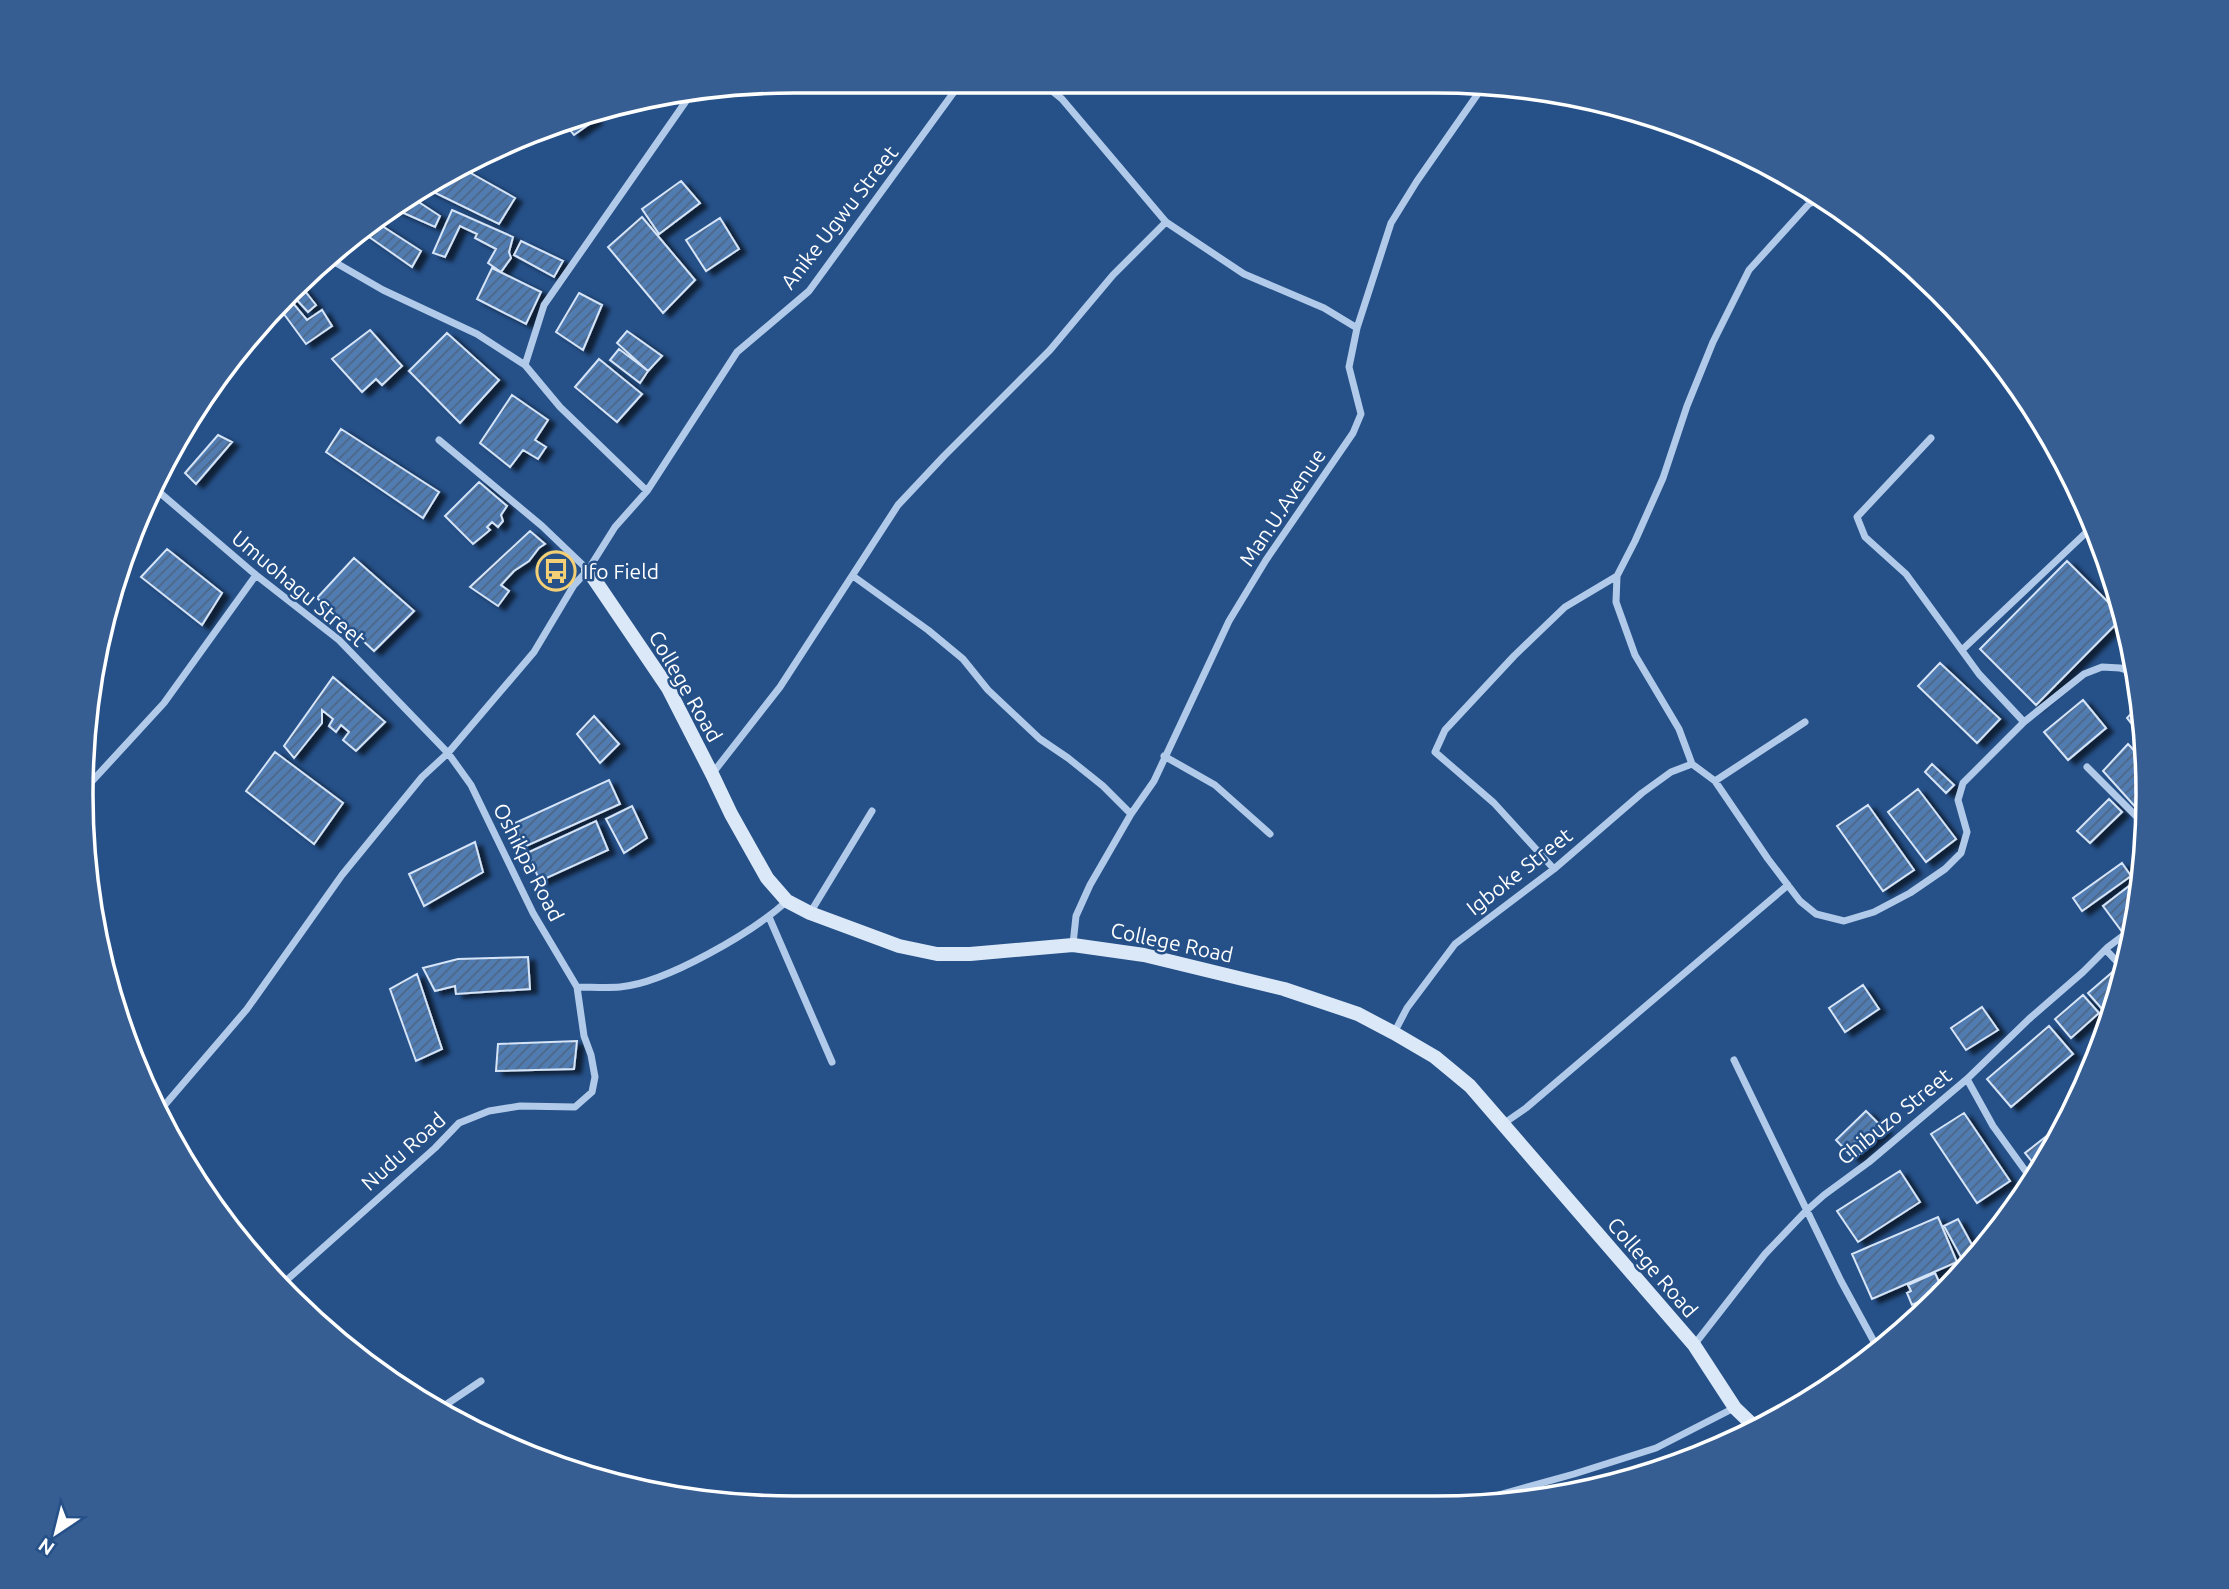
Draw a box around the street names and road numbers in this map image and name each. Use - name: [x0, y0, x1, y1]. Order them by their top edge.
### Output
- street label: Anike Ugwu Street: [776, 140, 902, 294]
- street label: Man.U.Avenue: [1234, 444, 1330, 570]
- street label: Umuohagu Street: [227, 525, 371, 651]
- street label: College Road: [644, 626, 728, 746]
- street label: Oshikpa Road: [489, 799, 569, 925]
- street label: Igboke Street: [1461, 822, 1577, 920]
- street label: College Road: [1109, 917, 1235, 967]
- street label: Chibuzo Street: [1832, 1063, 1956, 1169]
- street label: Nudu Road: [356, 1107, 450, 1195]
- street label: College Road: [1603, 1212, 1703, 1322]

